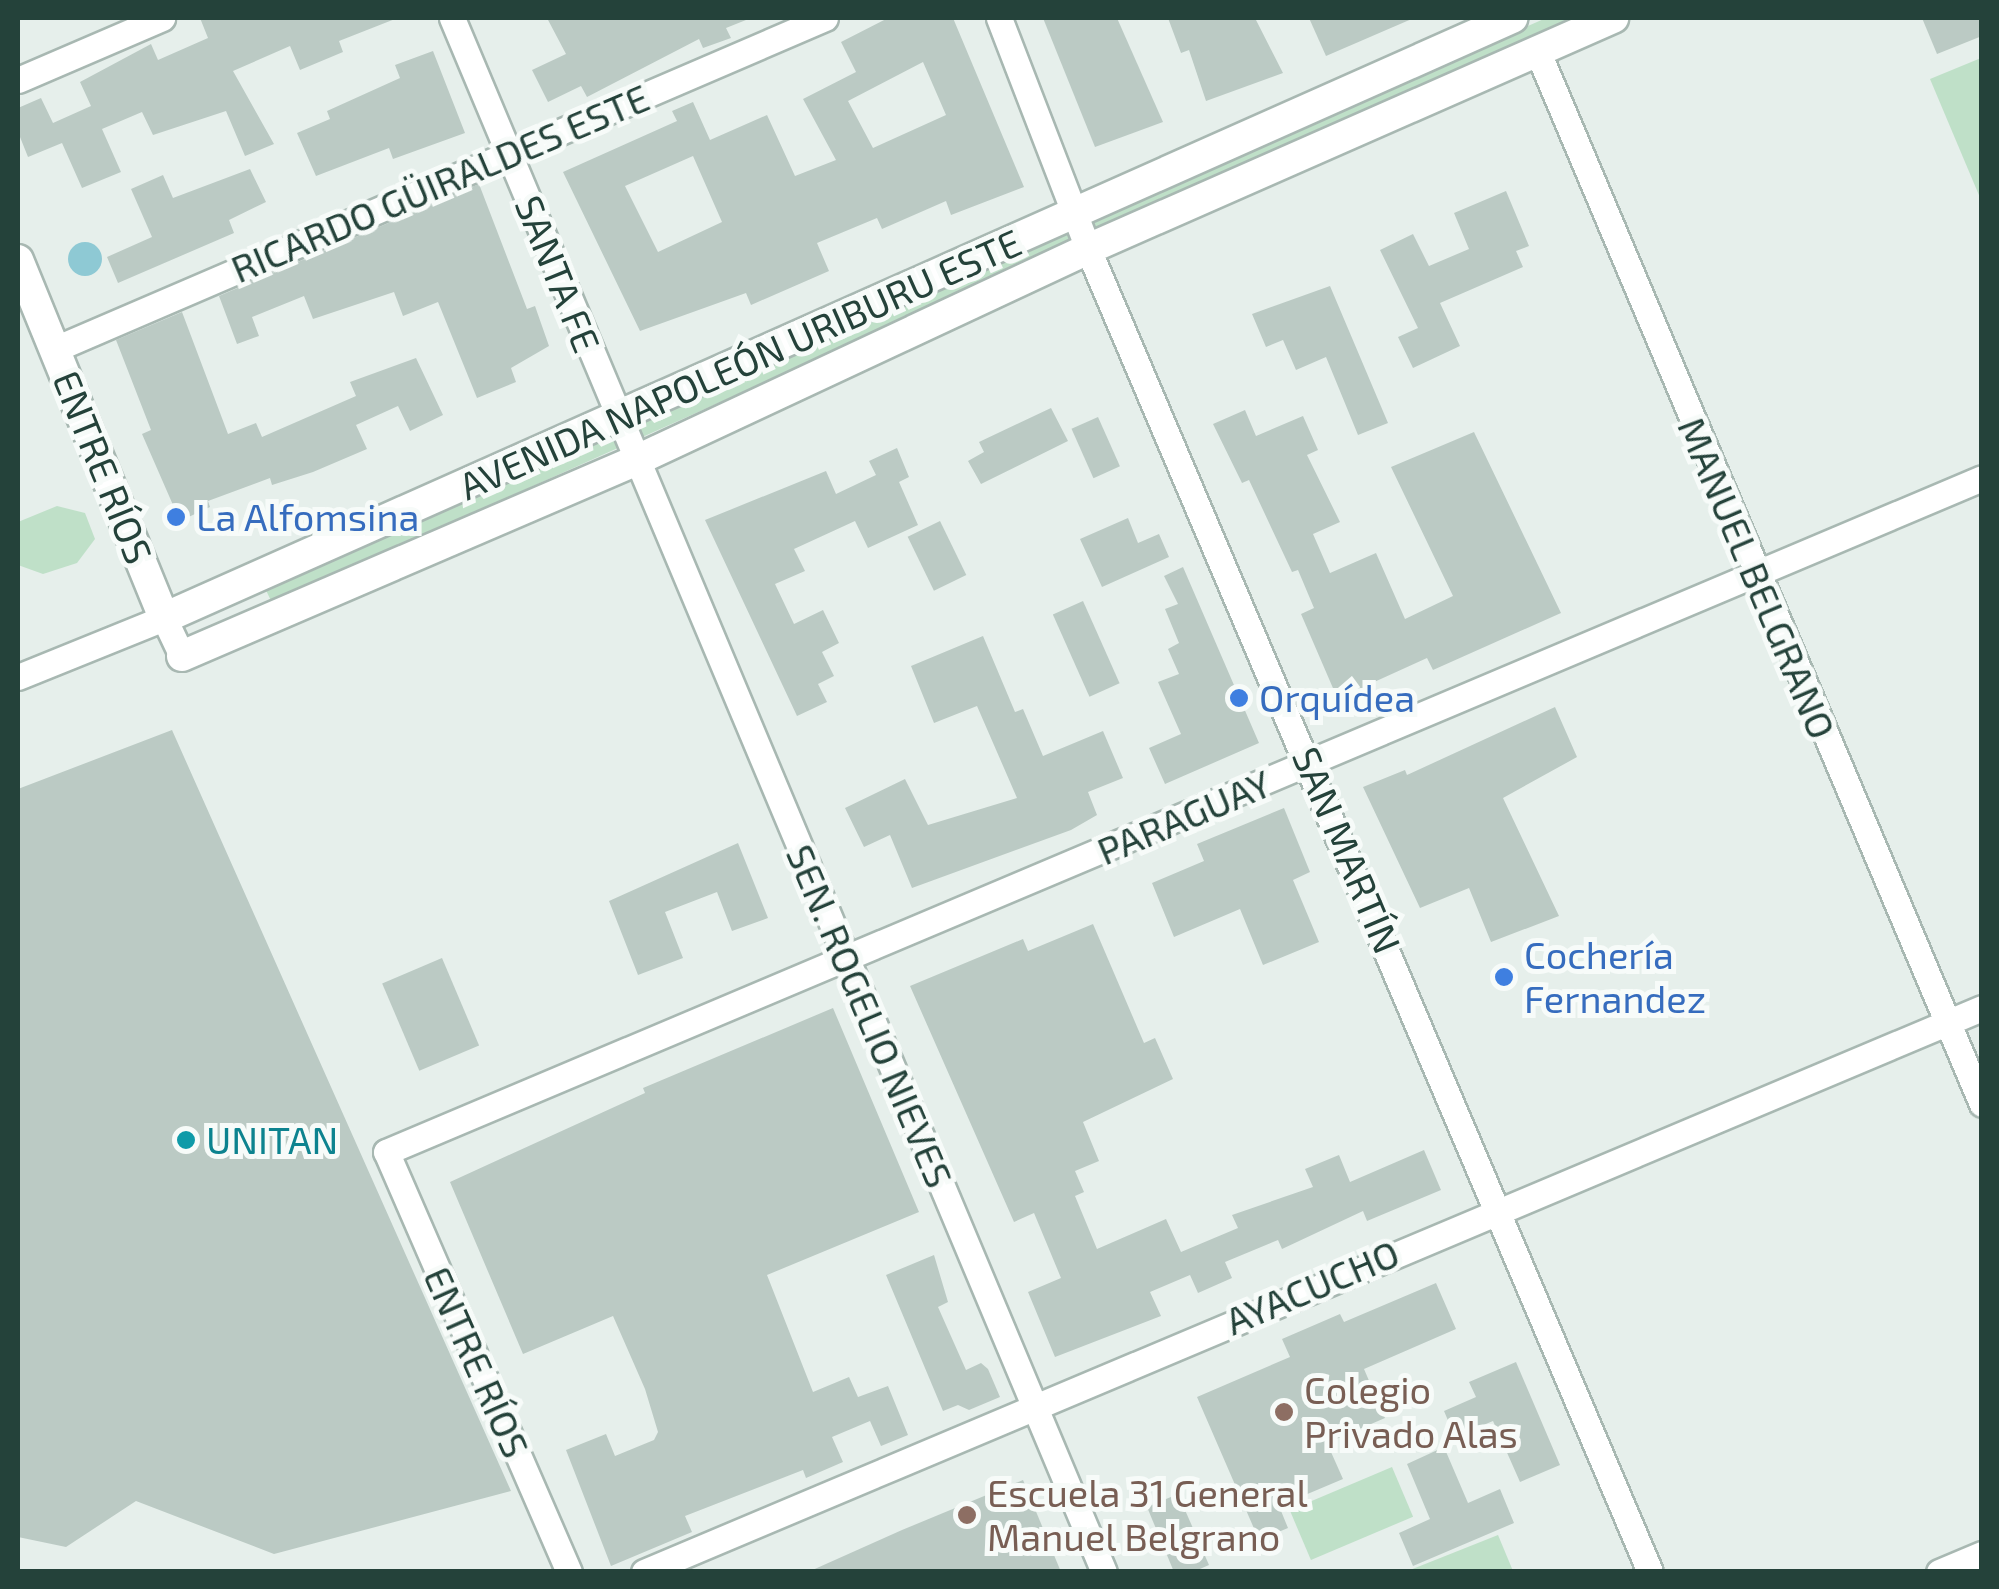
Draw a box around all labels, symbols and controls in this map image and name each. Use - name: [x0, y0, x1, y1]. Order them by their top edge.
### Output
- street label: RICARDO GÜIRALDES ESTE: [224, 74, 656, 292]
- street label: SANTA FE: [506, 189, 610, 359]
- street label: AVENIDA NAPOLEÓN URIBURU ESTE: [452, 219, 1028, 509]
- street label: ENTRE RÍOS: [44, 364, 162, 570]
- street label: MANUEL BELGRANO: [1669, 410, 1845, 746]
- place label: La Alfomsina: [196, 494, 420, 540]
- marker: La Alfomsina: [165, 506, 187, 528]
- place label: Orquídea: [1259, 675, 1415, 721]
- marker: Orquídea: [1228, 687, 1250, 709]
- street label: SAN MARTÍN: [1283, 740, 1411, 960]
- street label: PARAGUAY: [1090, 760, 1278, 874]
- street label: SEN. ROGELIO NIEVES: [777, 838, 963, 1194]
- place label: Cochería Fernandez: [1524, 932, 1706, 1022]
- marker: Cochería Fernandez: [1493, 966, 1515, 988]
- place label: UNITAN: [206, 1117, 338, 1163]
- marker: UNITAN: [175, 1129, 197, 1151]
- street label: AYACUCHO: [1218, 1230, 1406, 1344]
- street label: ENTRE RÍOS: [415, 1260, 539, 1464]
- place label: Colegio Privado Alas: [1304, 1367, 1519, 1456]
- marker: Colegio Privado Alas: [1273, 1401, 1295, 1423]
- place label: Escuela 31 General Manuel Belgrano: [987, 1470, 1308, 1560]
- marker: Escuela 31 General Manuel Belgrano: [956, 1504, 978, 1526]

